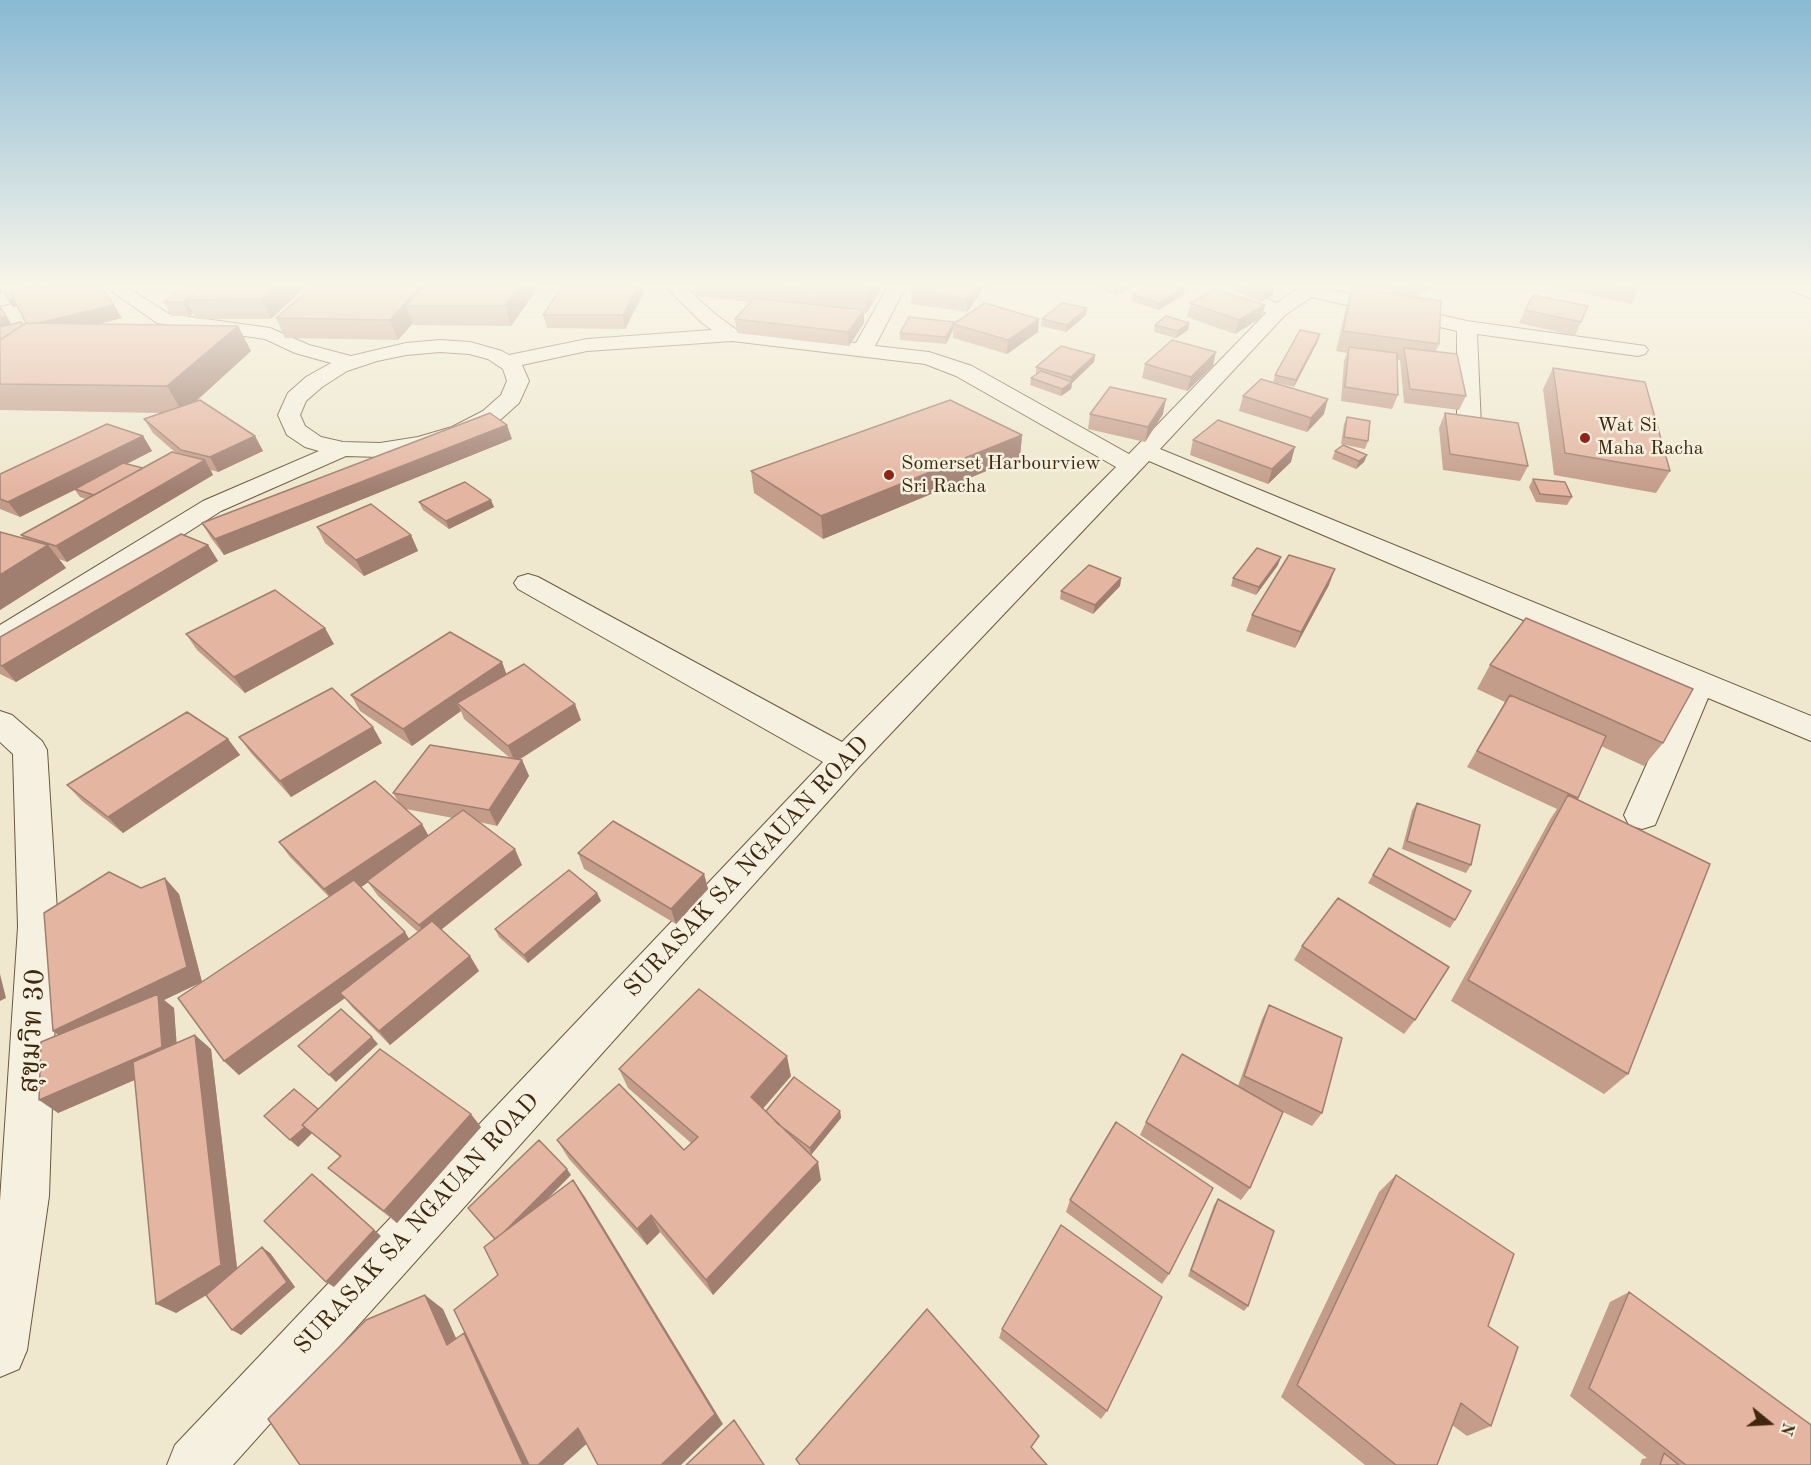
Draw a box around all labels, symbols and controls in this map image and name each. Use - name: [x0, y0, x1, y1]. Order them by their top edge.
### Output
- place label: Wat Si Maha Racha: [1597, 414, 1704, 461]
- marker: Wat Si Maha Racha: [1578, 431, 1592, 445]
- place label: Somerset Harbourview Sri Racha: [901, 452, 1101, 499]
- marker: Somerset Harbourview Sri Racha: [882, 468, 896, 482]
- street label: SURASAK SA NGAUAN ROAD: [618, 731, 876, 1003]
- street label: สุขุมวิท 30: [13, 968, 53, 1094]
- street label: SURASAK SA NGAUAN ROAD: [288, 1088, 546, 1360]
- north arrow: [1739, 1393, 1799, 1453]
- text: N: [1777, 1420, 1796, 1437]

